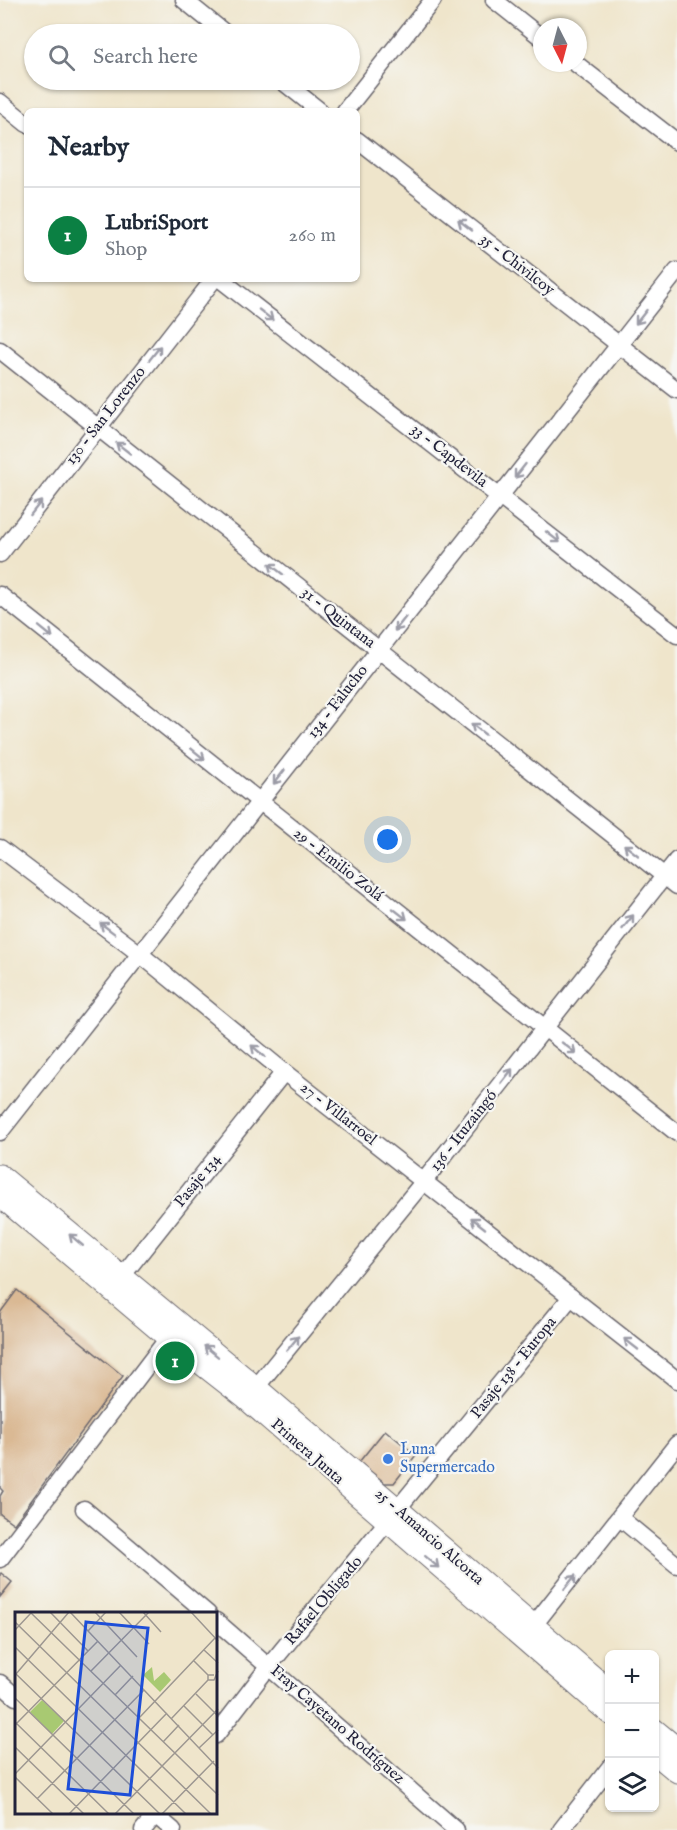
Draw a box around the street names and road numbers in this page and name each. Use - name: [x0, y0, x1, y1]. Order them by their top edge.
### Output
- street label: 35 - Chivilcoy: [476, 230, 558, 300]
- street label: 130 - San Lorenzo: [61, 363, 151, 469]
- street label: 33 - Capdevila: [407, 420, 491, 492]
- street label: 31 - Quintana: [297, 583, 379, 653]
- street label: 134 - Falucho: [303, 661, 373, 743]
- street label: 29 - Emilio Zolá: [289, 824, 387, 906]
- street label: 27 - Villarroel: [296, 1078, 381, 1151]
- street label: 136 - Ituzaingó: [426, 1086, 502, 1176]
- street label: Pasaje 134: [170, 1150, 226, 1212]
- street label: Pasaje 138 - Europa: [467, 1313, 561, 1423]
- street label: Primera Junta: [266, 1415, 348, 1489]
- street label: 25 - Amancio Alcorta: [370, 1484, 488, 1590]
- street label: Rafael Obligado: [281, 1552, 367, 1650]
- street label: Fray Cayetano Rodríguez: [266, 1661, 408, 1789]

